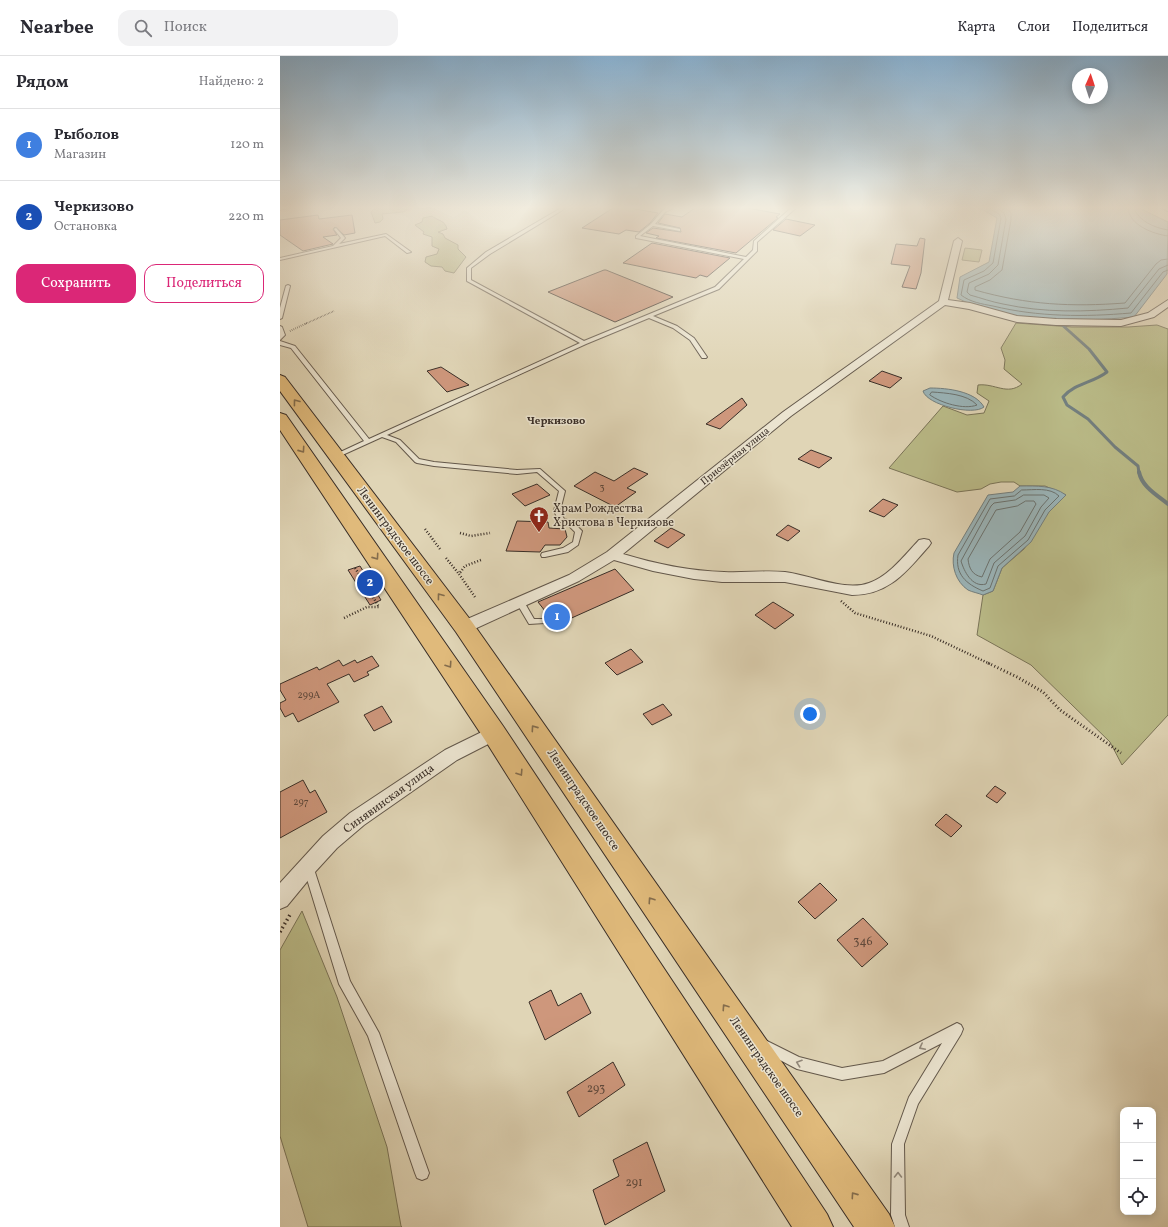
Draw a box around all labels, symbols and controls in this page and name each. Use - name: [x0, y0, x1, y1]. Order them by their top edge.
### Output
- search box: [118, 10, 398, 46]
- text: Nearbee: [20, 15, 94, 41]
- icon: search: [132, 17, 154, 39]
- text: Поиск: [164, 17, 207, 38]
- text: Карта: [957, 18, 995, 37]
- text: Слои: [1017, 18, 1050, 37]
- text: Поделиться: [1072, 18, 1148, 37]
- north arrow: [1072, 68, 1108, 104]
- text: Рядом: [16, 71, 69, 94]
- text: Найдено: 2: [199, 73, 264, 91]
- text: Рыболов: [54, 125, 119, 146]
- text: 1: [26, 136, 32, 154]
- text: 120 m: [230, 136, 264, 154]
- text: Магазин: [54, 146, 106, 164]
- text: Черкизово: [54, 197, 134, 218]
- text: 2: [26, 208, 32, 226]
- text: 220 m: [228, 208, 264, 226]
- text: Остановка: [54, 218, 117, 236]
- button: Сохранить: [16, 264, 136, 303]
- button: Поделиться: [144, 264, 264, 303]
- one-way arrow: [294, 399, 301, 406]
- district label: Черкизово: [527, 414, 585, 429]
- street label: Приозёрная улица: [697, 424, 773, 488]
- one-way arrow: [297, 446, 305, 453]
- house number: 3: [599, 480, 605, 494]
- street label: Ленинградское шоссе: [353, 483, 438, 589]
- place label: Храм Рождества Христова в Черкизове: [553, 501, 674, 531]
- church icon: Храм Рождества Христова в Черкизове: [528, 505, 550, 533]
- one-way arrow: [371, 553, 379, 560]
- pin: 2: [357, 568, 383, 598]
- one-way arrow: [438, 593, 445, 600]
- pin: 1: [544, 602, 570, 632]
- one-way arrow: [444, 660, 451, 667]
- house number: 299А: [298, 688, 320, 702]
- your location: [800, 704, 820, 724]
- one-way arrow: [532, 726, 539, 733]
- street label: Ленинградское шоссе: [543, 746, 623, 854]
- street label: Синявинская улица: [340, 761, 438, 837]
- one-way arrow: [516, 769, 523, 776]
- house number: 297: [293, 795, 309, 809]
- one-way arrow: [648, 897, 656, 904]
- house number: 346: [853, 934, 873, 950]
- one-way arrow: [722, 1004, 730, 1011]
- street label: Ленинградское шоссе: [725, 1013, 807, 1121]
- one-way arrow: [919, 1042, 927, 1050]
- one-way arrow: [796, 1059, 803, 1067]
- house number: 293: [587, 1081, 605, 1097]
- map controls: [1120, 1107, 1156, 1215]
- button: +: [1120, 1107, 1156, 1143]
- button: −: [1120, 1143, 1156, 1179]
- one-way arrow: [894, 1172, 902, 1178]
- house number: 291: [625, 1175, 643, 1191]
- button: locate: [1120, 1179, 1156, 1215]
- one-way arrow: [851, 1192, 859, 1199]

